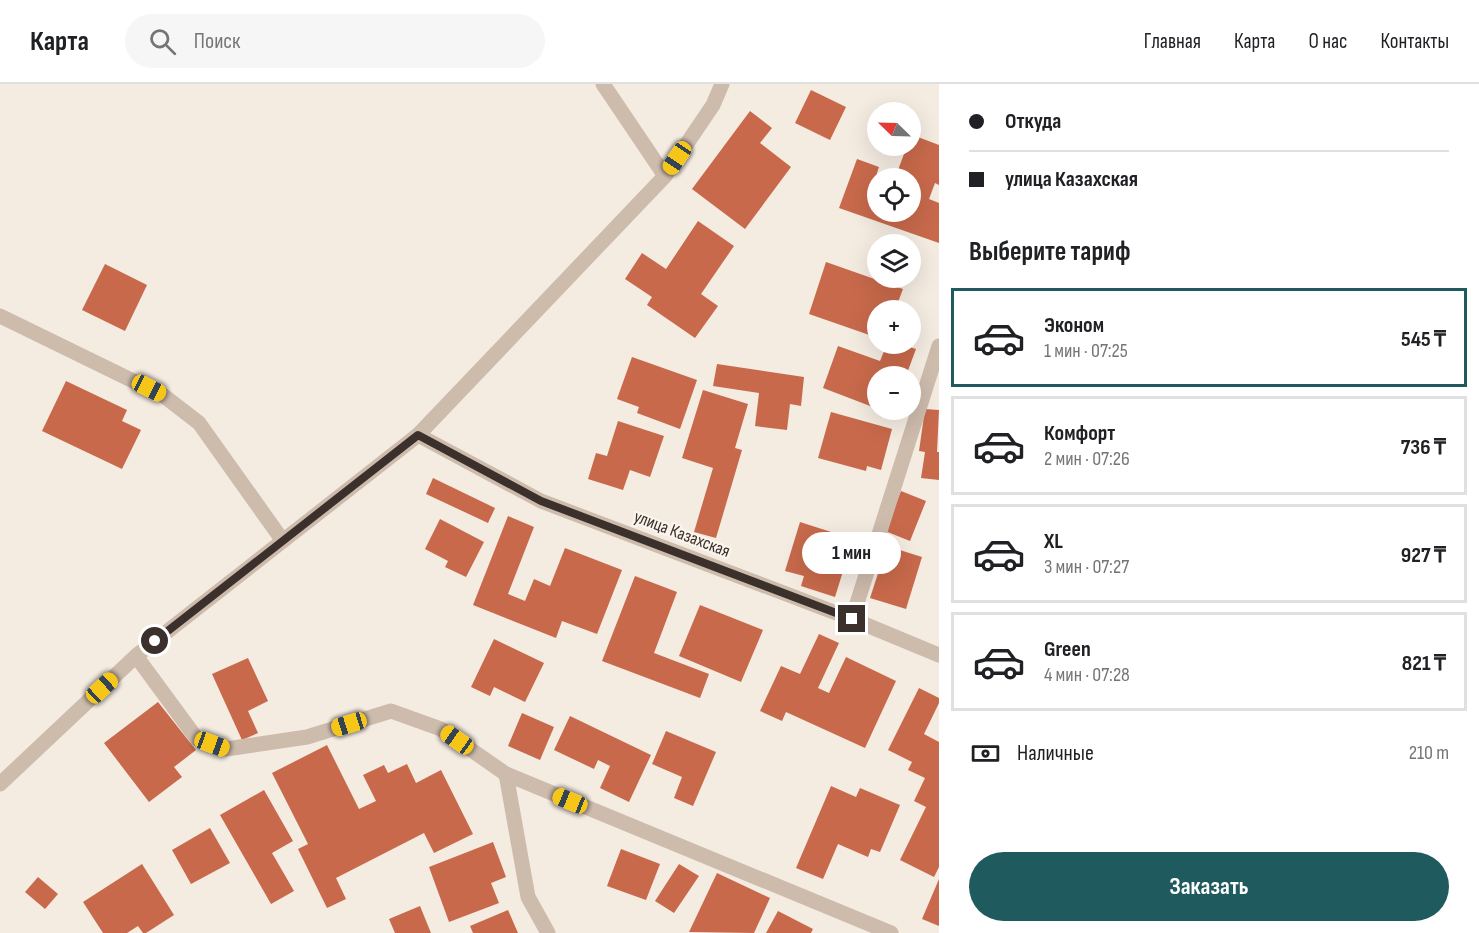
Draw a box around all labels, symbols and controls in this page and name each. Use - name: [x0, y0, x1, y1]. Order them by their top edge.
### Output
- search box: [125, 14, 545, 68]
- text: Карта: [30, 25, 89, 58]
- icon: search: [146, 25, 179, 58]
- text: Поиск: [194, 28, 240, 55]
- text: Главная: [1144, 29, 1201, 54]
- text: Карта: [1234, 29, 1275, 54]
- text: О нас: [1308, 29, 1347, 54]
- text: Контакты: [1380, 29, 1449, 54]
- north arrow: [867, 102, 921, 156]
- map controls: [867, 102, 921, 420]
- text: Откуда: [1005, 108, 1061, 135]
- car: [659, 138, 695, 178]
- text: улица Казахская: [1005, 166, 1138, 193]
- button: locate: [867, 168, 921, 222]
- button: layers: [867, 234, 921, 288]
- text: Выберите тариф: [969, 236, 1131, 268]
- button: +: [867, 300, 921, 354]
- icon: car: [972, 311, 1026, 365]
- text: Эконом: [1044, 312, 1104, 339]
- text: 545 ₸: [1401, 326, 1446, 353]
- text: 1 мин · 07:25: [1044, 339, 1128, 363]
- button: −: [867, 366, 921, 420]
- car: [129, 372, 169, 404]
- icon: car: [972, 419, 1026, 473]
- text: Комфорт: [1044, 420, 1115, 447]
- text: 736 ₸: [1401, 434, 1446, 461]
- text: 2 мин · 07:26: [1044, 447, 1130, 471]
- street label: улица Казахская: [631, 506, 733, 562]
- icon: car: [972, 527, 1026, 581]
- text: XL: [1044, 528, 1063, 555]
- callout: 1 мин: [802, 532, 902, 574]
- text: 1 мин: [832, 541, 871, 565]
- text: 927 ₸: [1401, 542, 1446, 569]
- text: 3 мин · 07:27: [1044, 555, 1129, 579]
- route end: [838, 605, 865, 632]
- route start: [141, 627, 168, 654]
- icon: car: [972, 635, 1026, 689]
- text: Green: [1044, 636, 1091, 663]
- text: 821 ₸: [1402, 650, 1446, 677]
- text: 4 мин · 07:28: [1044, 663, 1130, 687]
- car: [83, 669, 121, 707]
- car: [329, 710, 369, 738]
- car: [437, 722, 477, 758]
- car: [192, 729, 232, 759]
- icon: cash: [969, 737, 1002, 770]
- text: Наличные: [1017, 740, 1094, 767]
- text: 210 m: [1409, 741, 1449, 765]
- car: [550, 786, 590, 816]
- button: Заказать: [969, 852, 1449, 921]

